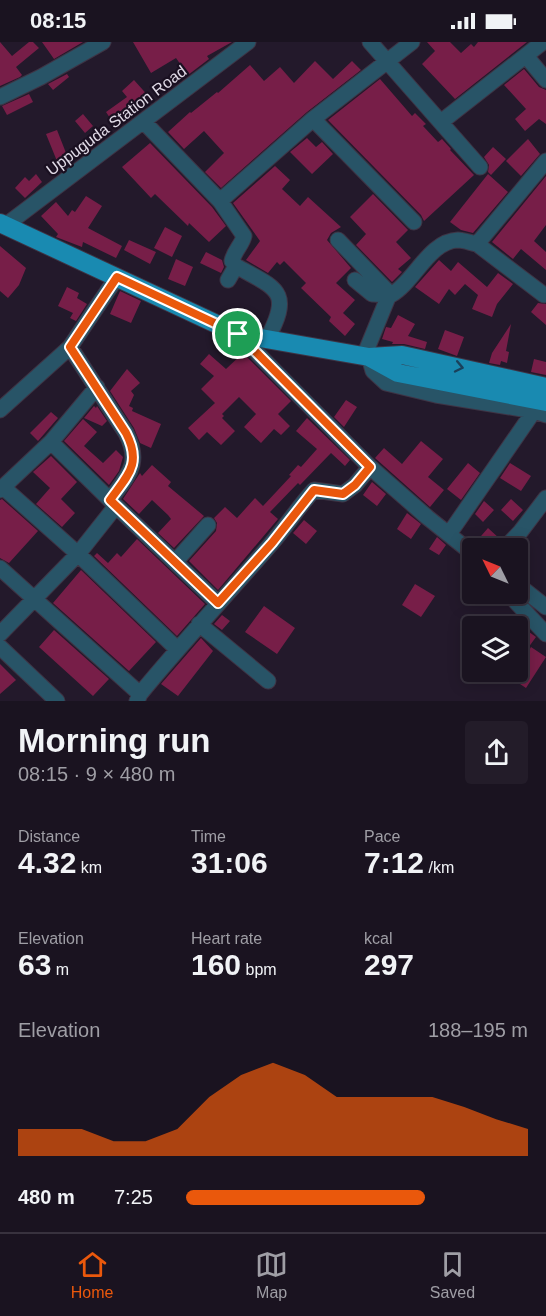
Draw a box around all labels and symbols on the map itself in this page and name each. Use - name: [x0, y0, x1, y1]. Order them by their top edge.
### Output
- street label: Uppuguda Station Road: [43, 62, 190, 179]
- pin: [212, 308, 263, 359]
- one-way arrow: [454, 360, 464, 373]
- north arrow: [462, 538, 528, 604]

